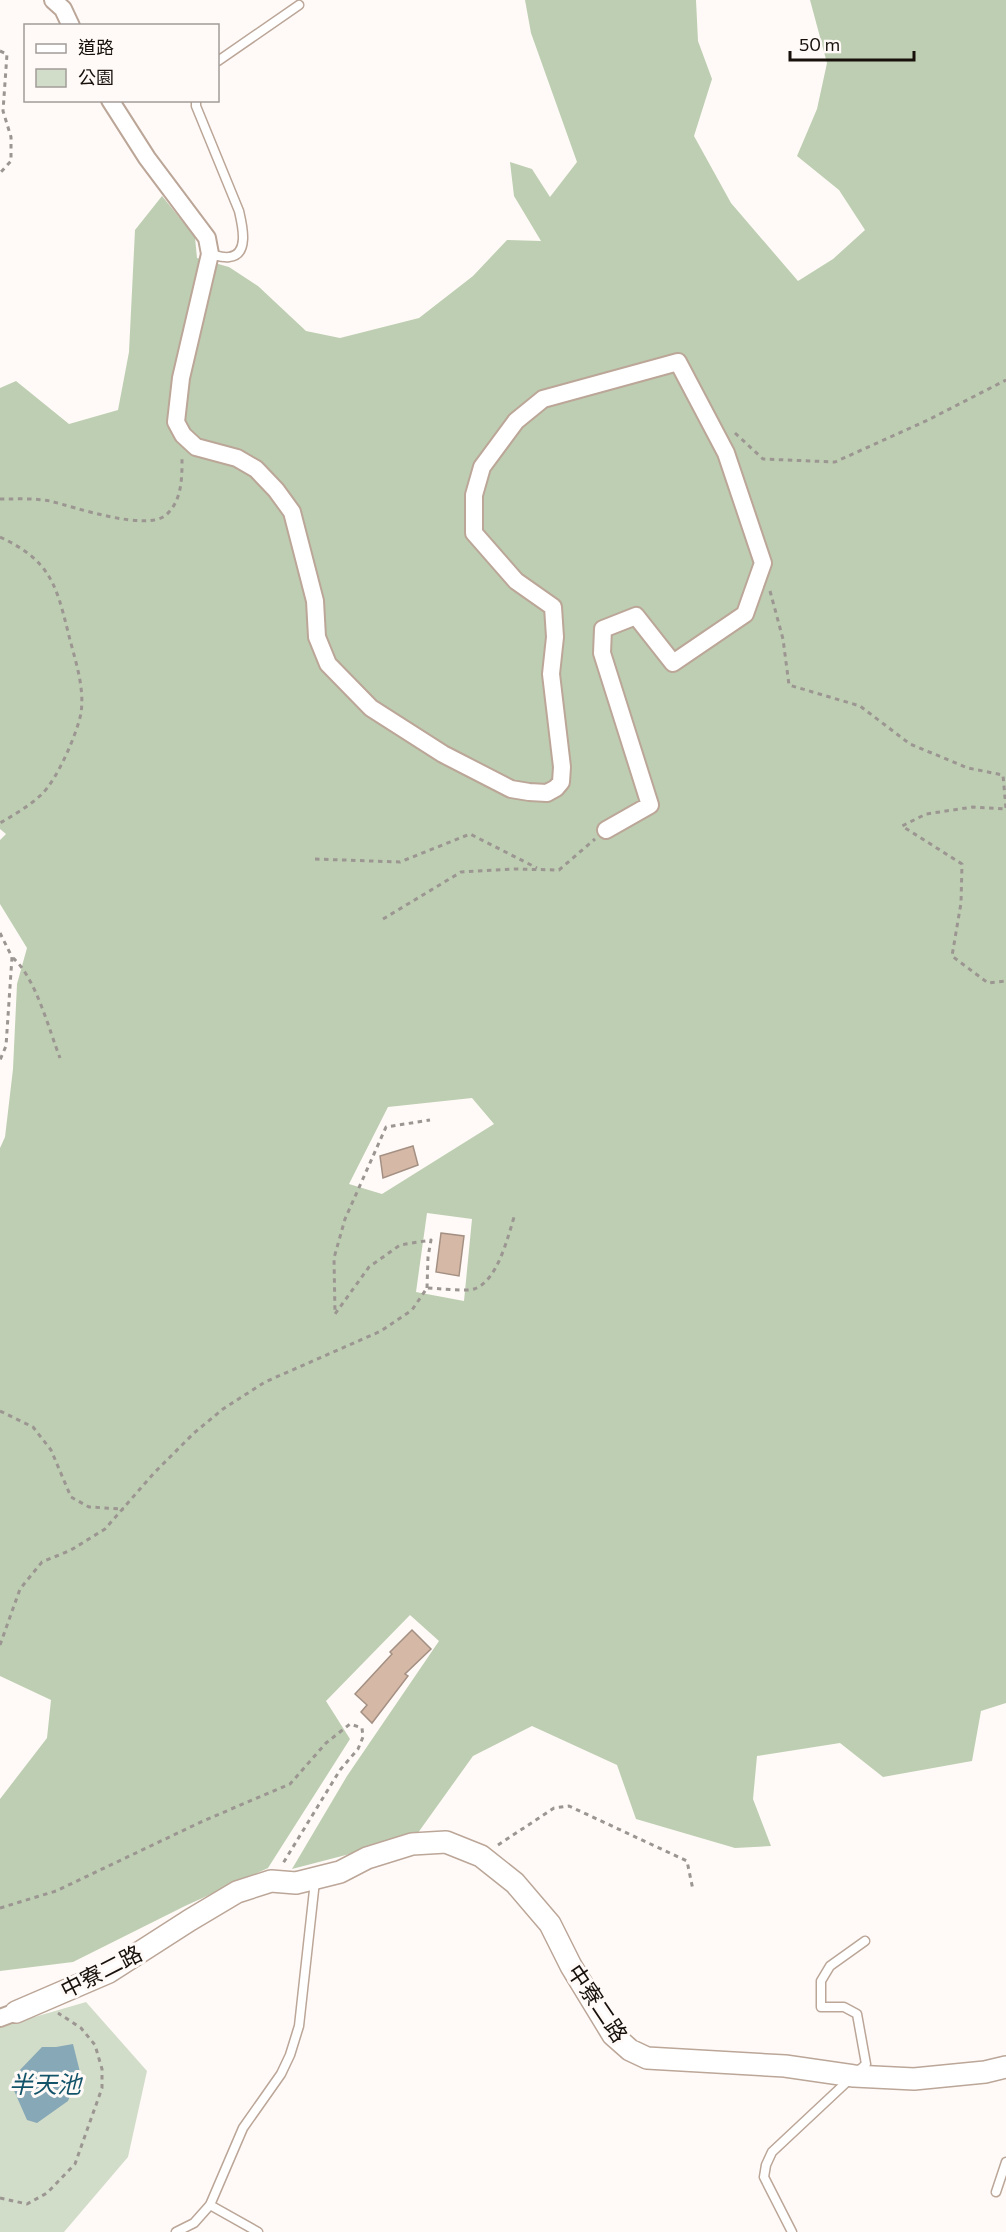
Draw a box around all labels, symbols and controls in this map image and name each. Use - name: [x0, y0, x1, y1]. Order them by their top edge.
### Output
- legend: [24, 24, 219, 102]
- scale bar: [790, 24, 914, 62]
- text: 50 m: [799, 33, 840, 55]
- text: 道路: [78, 36, 114, 58]
- text: 公園: [78, 66, 114, 88]
- street label: 中寮二路: [56, 1939, 146, 2003]
- street label: 中寮二路: [562, 1959, 634, 2047]
- water label: 半天池: [9, 2069, 84, 2098]

